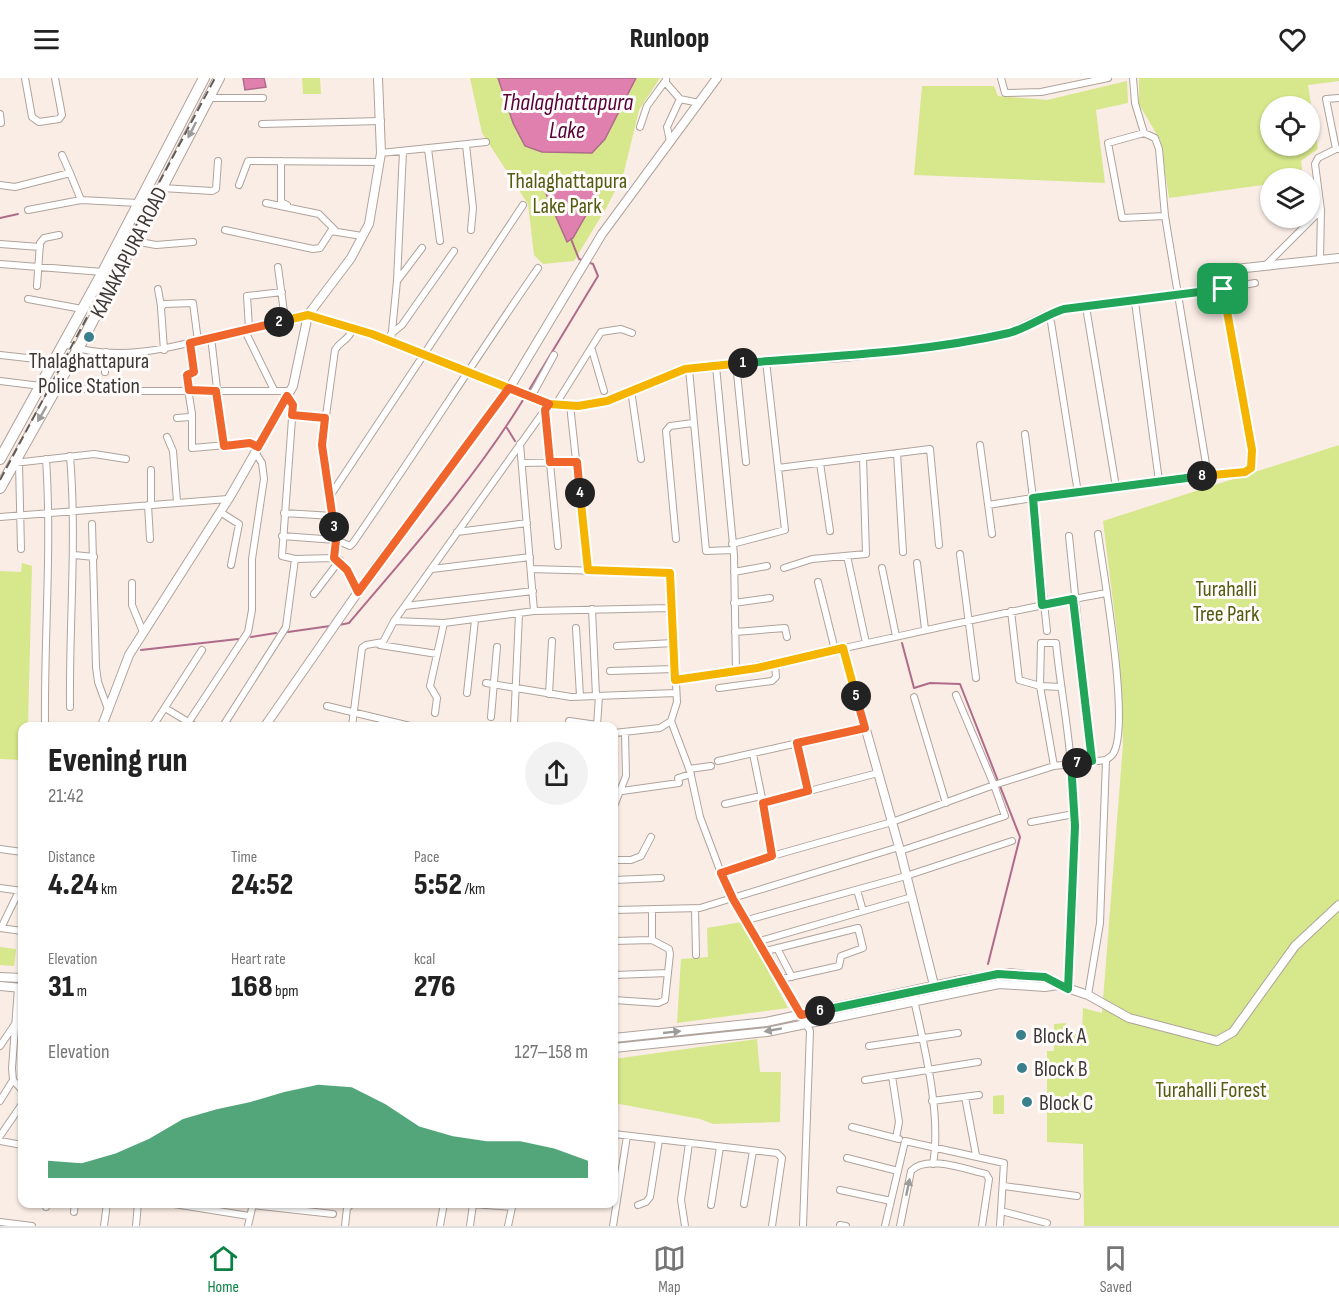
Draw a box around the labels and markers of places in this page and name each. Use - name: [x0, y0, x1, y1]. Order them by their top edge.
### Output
- pin: [1197, 263, 1248, 314]
- pin: 2: [264, 307, 294, 337]
- marker: Thalaghattapura Police Station: [82, 330, 96, 344]
- place label: Thalaghattapura Police Station: [29, 348, 149, 400]
- pin: 1: [728, 348, 758, 378]
- pin: 8: [1187, 461, 1217, 491]
- pin: 4: [565, 478, 595, 508]
- pin: 3: [319, 512, 349, 542]
- pin: 5: [841, 681, 871, 711]
- pin: 7: [1062, 748, 1092, 778]
- pin: 6: [805, 996, 835, 1026]
- place label: Block A: [1033, 1023, 1087, 1050]
- marker: Block A: [1014, 1028, 1028, 1042]
- place label: Block B: [1034, 1056, 1088, 1083]
- marker: Block B: [1015, 1061, 1029, 1075]
- place label: Block C: [1039, 1090, 1093, 1117]
- marker: Block C: [1020, 1095, 1034, 1109]

